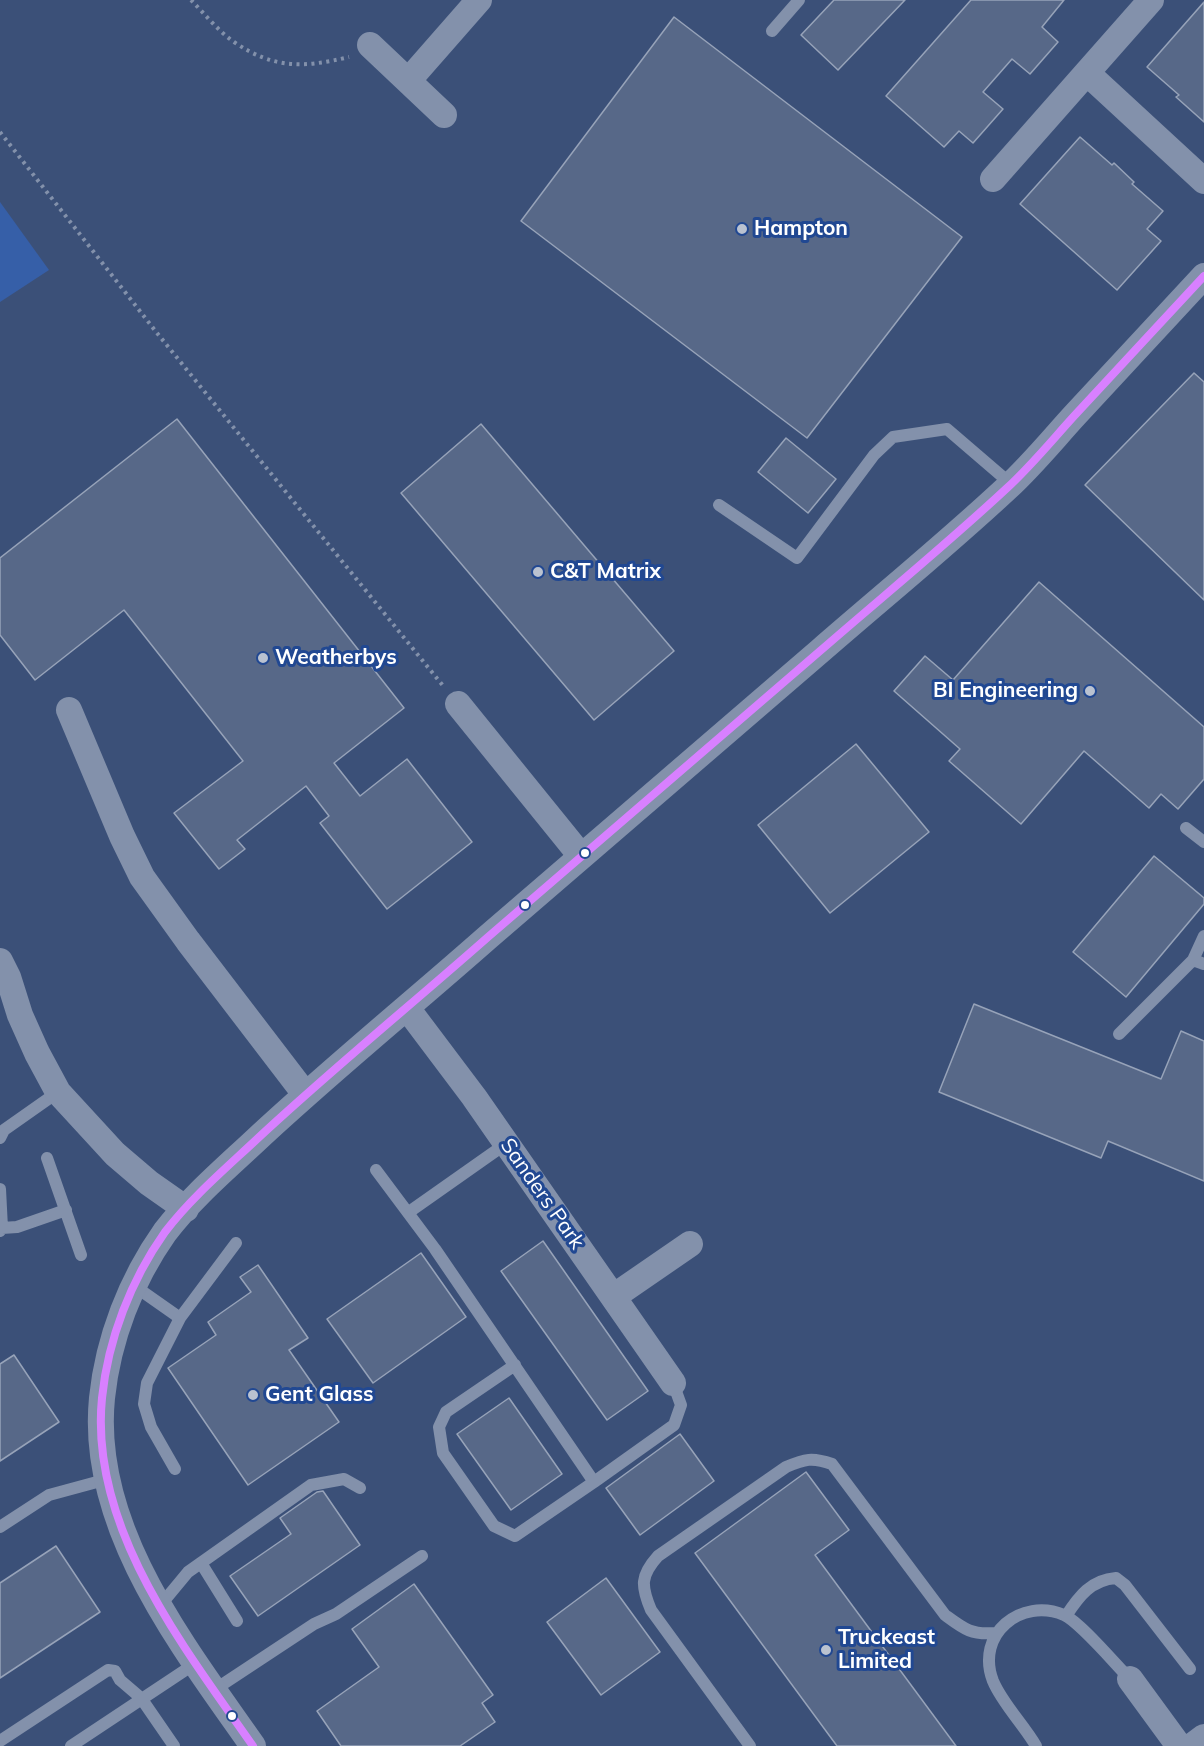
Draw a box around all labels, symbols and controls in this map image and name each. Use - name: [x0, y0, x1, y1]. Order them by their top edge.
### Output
- place label: Hampton: [754, 216, 848, 242]
- marker: Hampton: [735, 222, 749, 236]
- place label: C&T Matrix: [550, 559, 661, 585]
- marker: C&T Matrix: [531, 565, 545, 579]
- place label: Weatherbys: [275, 645, 397, 671]
- marker: Weatherbys: [256, 651, 270, 665]
- place label: BI Engineering: [933, 678, 1078, 704]
- marker: BI Engineering: [1083, 684, 1097, 698]
- unlabelled marker: [579, 847, 591, 859]
- unlabelled marker: [519, 899, 531, 911]
- street label: Sanders Park: [495, 1134, 589, 1254]
- place label: Gent Glass: [265, 1382, 374, 1408]
- marker: Gent Glass: [246, 1388, 260, 1402]
- place label: Truckeast Limited: [838, 1625, 935, 1675]
- marker: Truckeast Limited: [819, 1643, 833, 1657]
- unlabelled marker: [226, 1710, 238, 1722]

